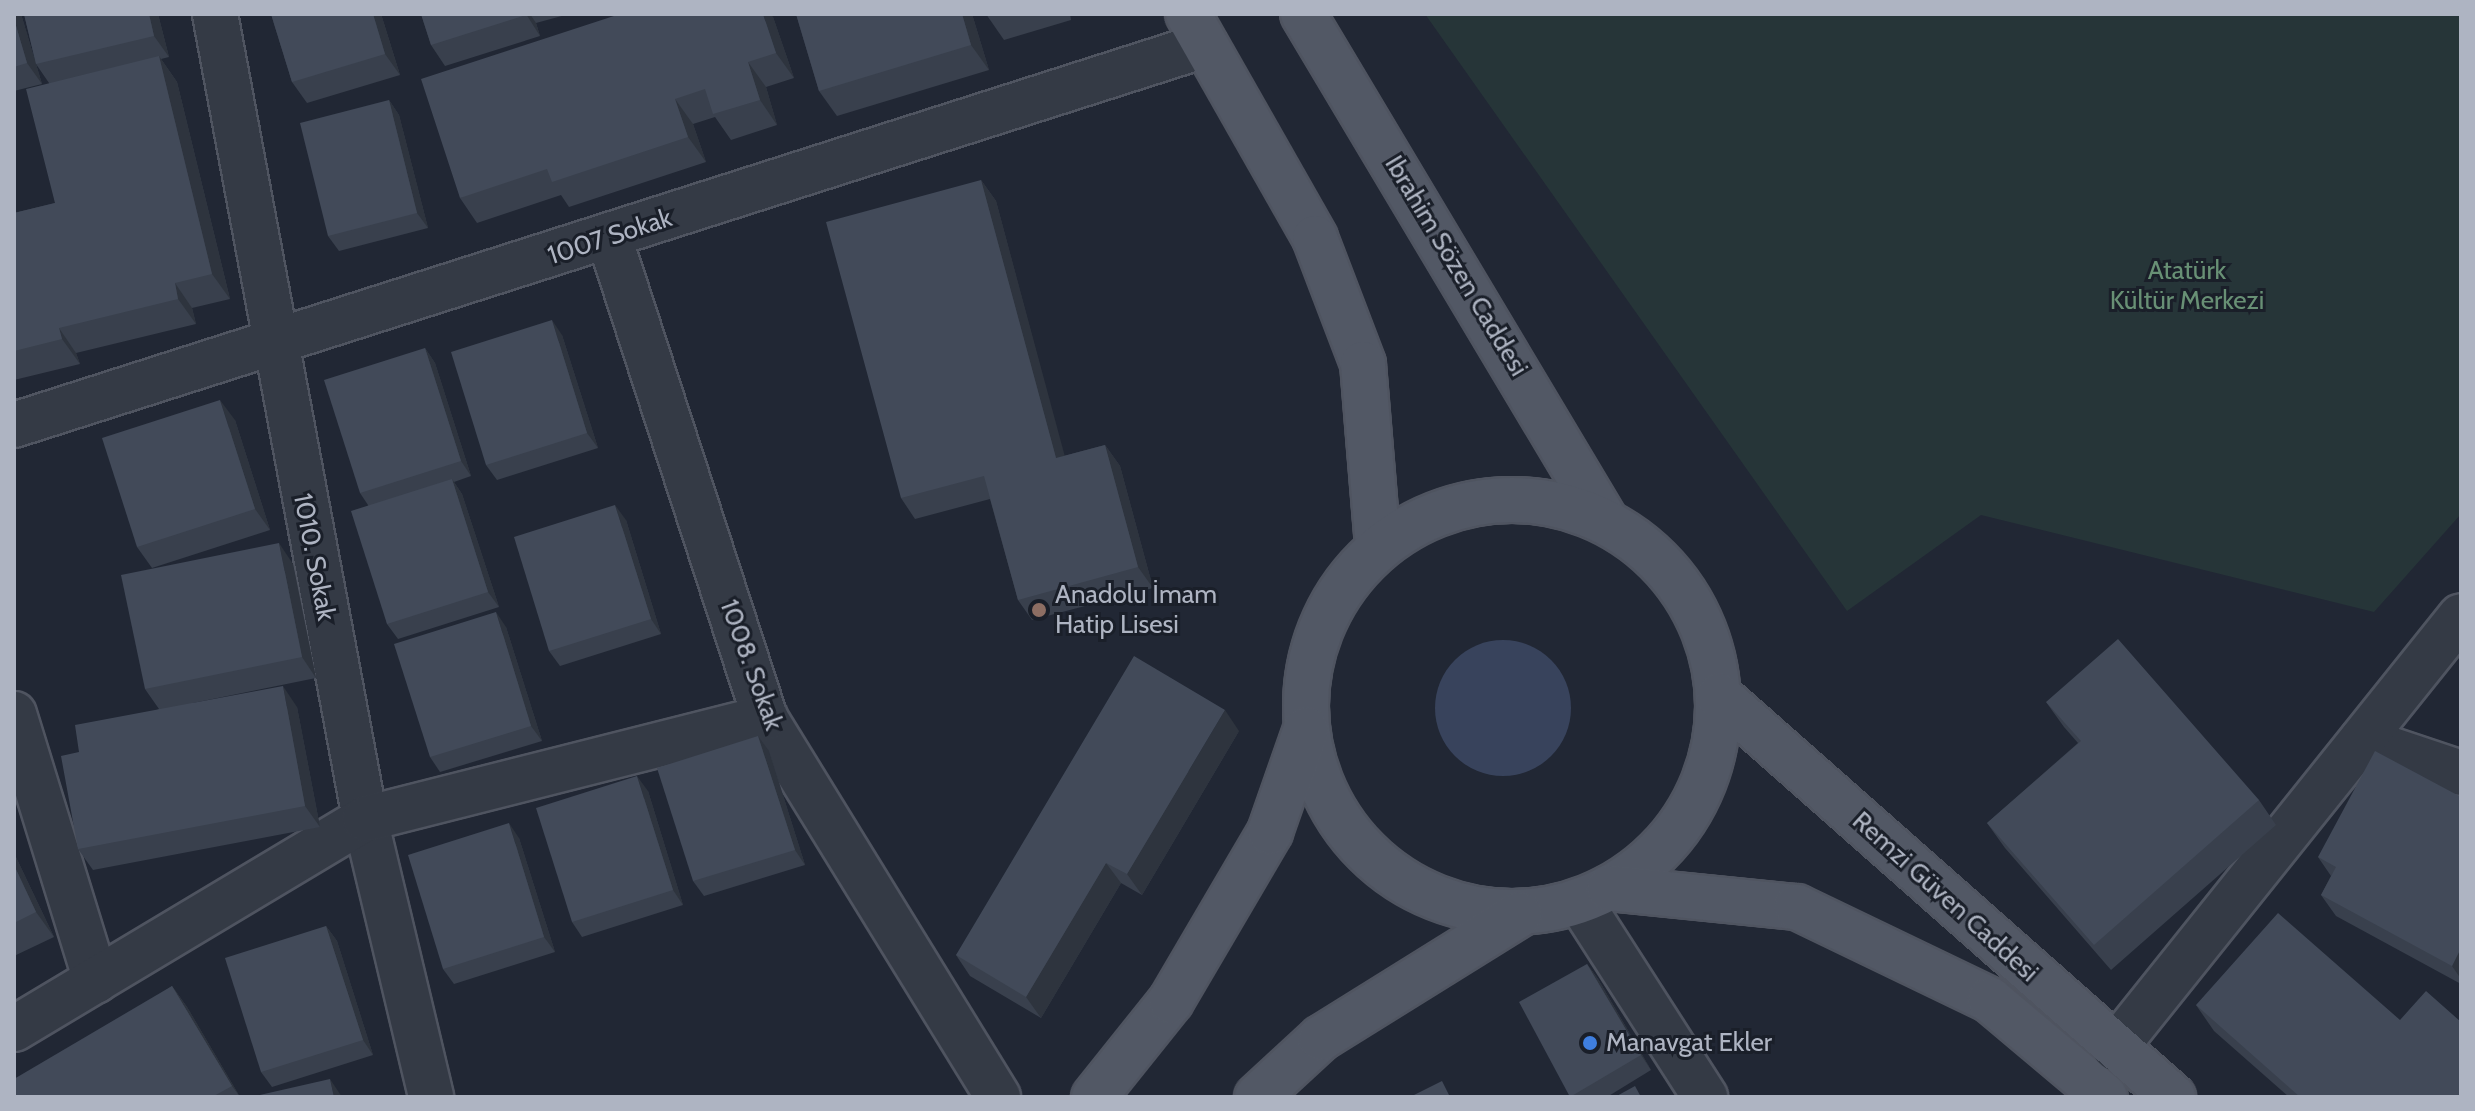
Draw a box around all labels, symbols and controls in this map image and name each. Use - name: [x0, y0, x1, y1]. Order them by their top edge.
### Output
- street label: Ibrahim Sözen Caddesi: [1378, 150, 1534, 382]
- street label: 1007 Sokak: [544, 202, 676, 272]
- park label: Atatürk Kültür Merkezi: [2110, 255, 2264, 316]
- street label: 1010. Sokak: [286, 491, 342, 623]
- place label: Anadolu İmam Hatip Lisesi: [1055, 579, 1217, 640]
- street label: 1008. Sokak: [713, 595, 789, 735]
- marker: Anadolu İmam Hatip Lisesi: [1030, 601, 1048, 619]
- street label: Remzi Güven Caddesi: [1846, 805, 2044, 989]
- place label: Manavgat Ekler: [1606, 1027, 1772, 1059]
- marker: Manavgat Ekler: [1581, 1034, 1599, 1052]

